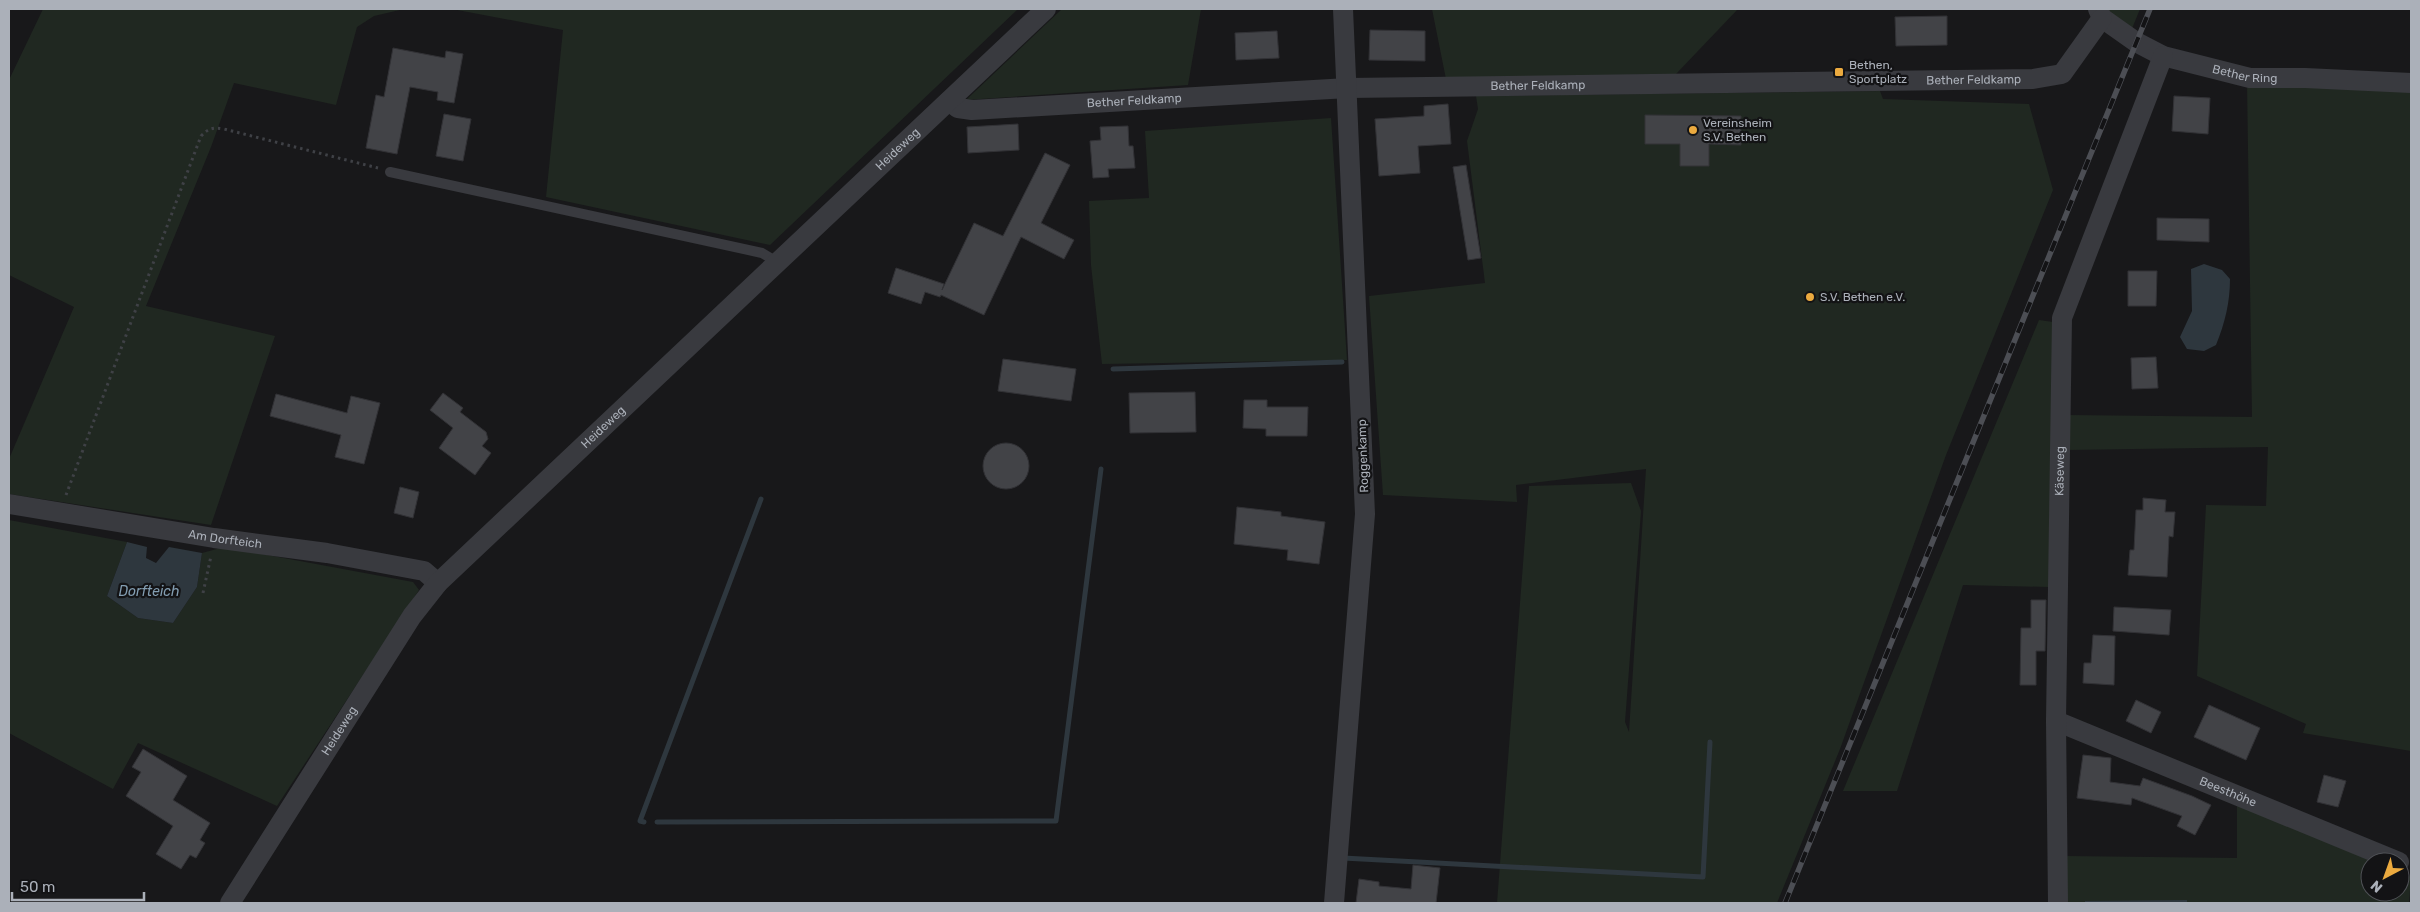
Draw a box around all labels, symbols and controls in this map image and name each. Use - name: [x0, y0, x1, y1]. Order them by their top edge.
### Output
- place label: Bethen, Sportplatz: [1849, 58, 1907, 86]
- street label: Bether Ring: [2211, 62, 2277, 85]
- marker: Bethen, Sportplatz: [1833, 66, 1845, 78]
- street label: Bether Feldkamp: [1926, 72, 2021, 87]
- street label: Bether Feldkamp: [1490, 78, 1585, 93]
- street label: Bether Feldkamp: [1086, 91, 1182, 110]
- place label: Vereinsheim S.V. Bethen: [1703, 116, 1772, 144]
- marker: Vereinsheim S.V. Bethen: [1687, 124, 1699, 136]
- street label: Heideweg: [873, 125, 923, 173]
- place label: S.V. Bethen e.V.: [1820, 290, 1905, 304]
- marker: S.V. Bethen e.V.: [1804, 291, 1816, 303]
- street label: Heideweg: [578, 403, 628, 451]
- street label: Roggenkamp: [1355, 419, 1371, 493]
- street label: Käseweg: [2052, 446, 2067, 496]
- street label: Am Dorfteich: [187, 527, 263, 551]
- water label: Dorfteich: [118, 583, 180, 600]
- street label: Heideweg: [319, 704, 360, 758]
- street label: Beesthöhe: [2197, 774, 2259, 810]
- north arrow: [2360, 852, 2410, 902]
- scale bar: [12, 870, 145, 902]
- text: N: [2367, 877, 2386, 896]
- text: 50 m: [20, 878, 55, 896]

